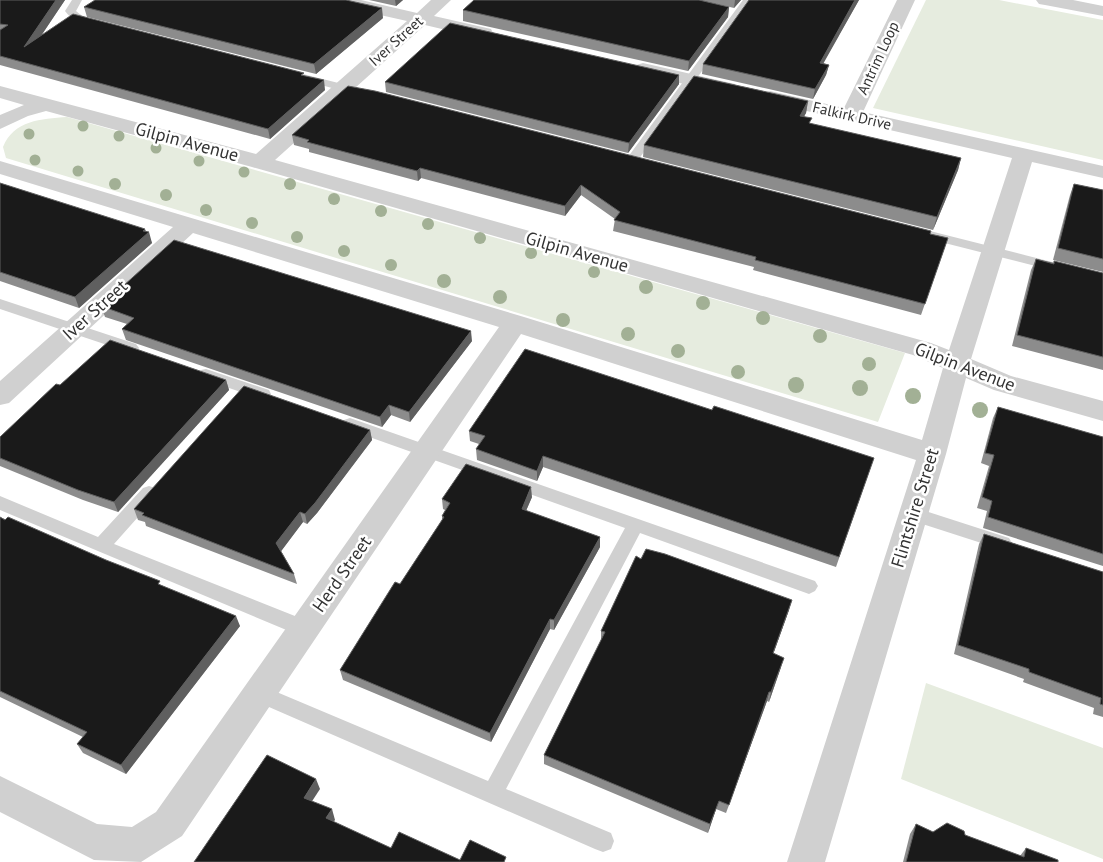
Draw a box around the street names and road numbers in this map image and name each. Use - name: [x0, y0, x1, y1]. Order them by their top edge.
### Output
- street label: Iver Street: [365, 11, 427, 70]
- street label: Antrim Loop: [852, 18, 903, 97]
- street label: Falkirk Drive: [811, 97, 893, 134]
- street label: Gilpin Avenue: [133, 117, 241, 166]
- street label: Gilpin Avenue: [523, 226, 631, 277]
- street label: Iver Street: [57, 274, 132, 345]
- street label: Gilpin Avenue: [912, 337, 1019, 396]
- street label: Flintshire Street: [885, 445, 944, 570]
- street label: Herd Street: [307, 531, 376, 616]

